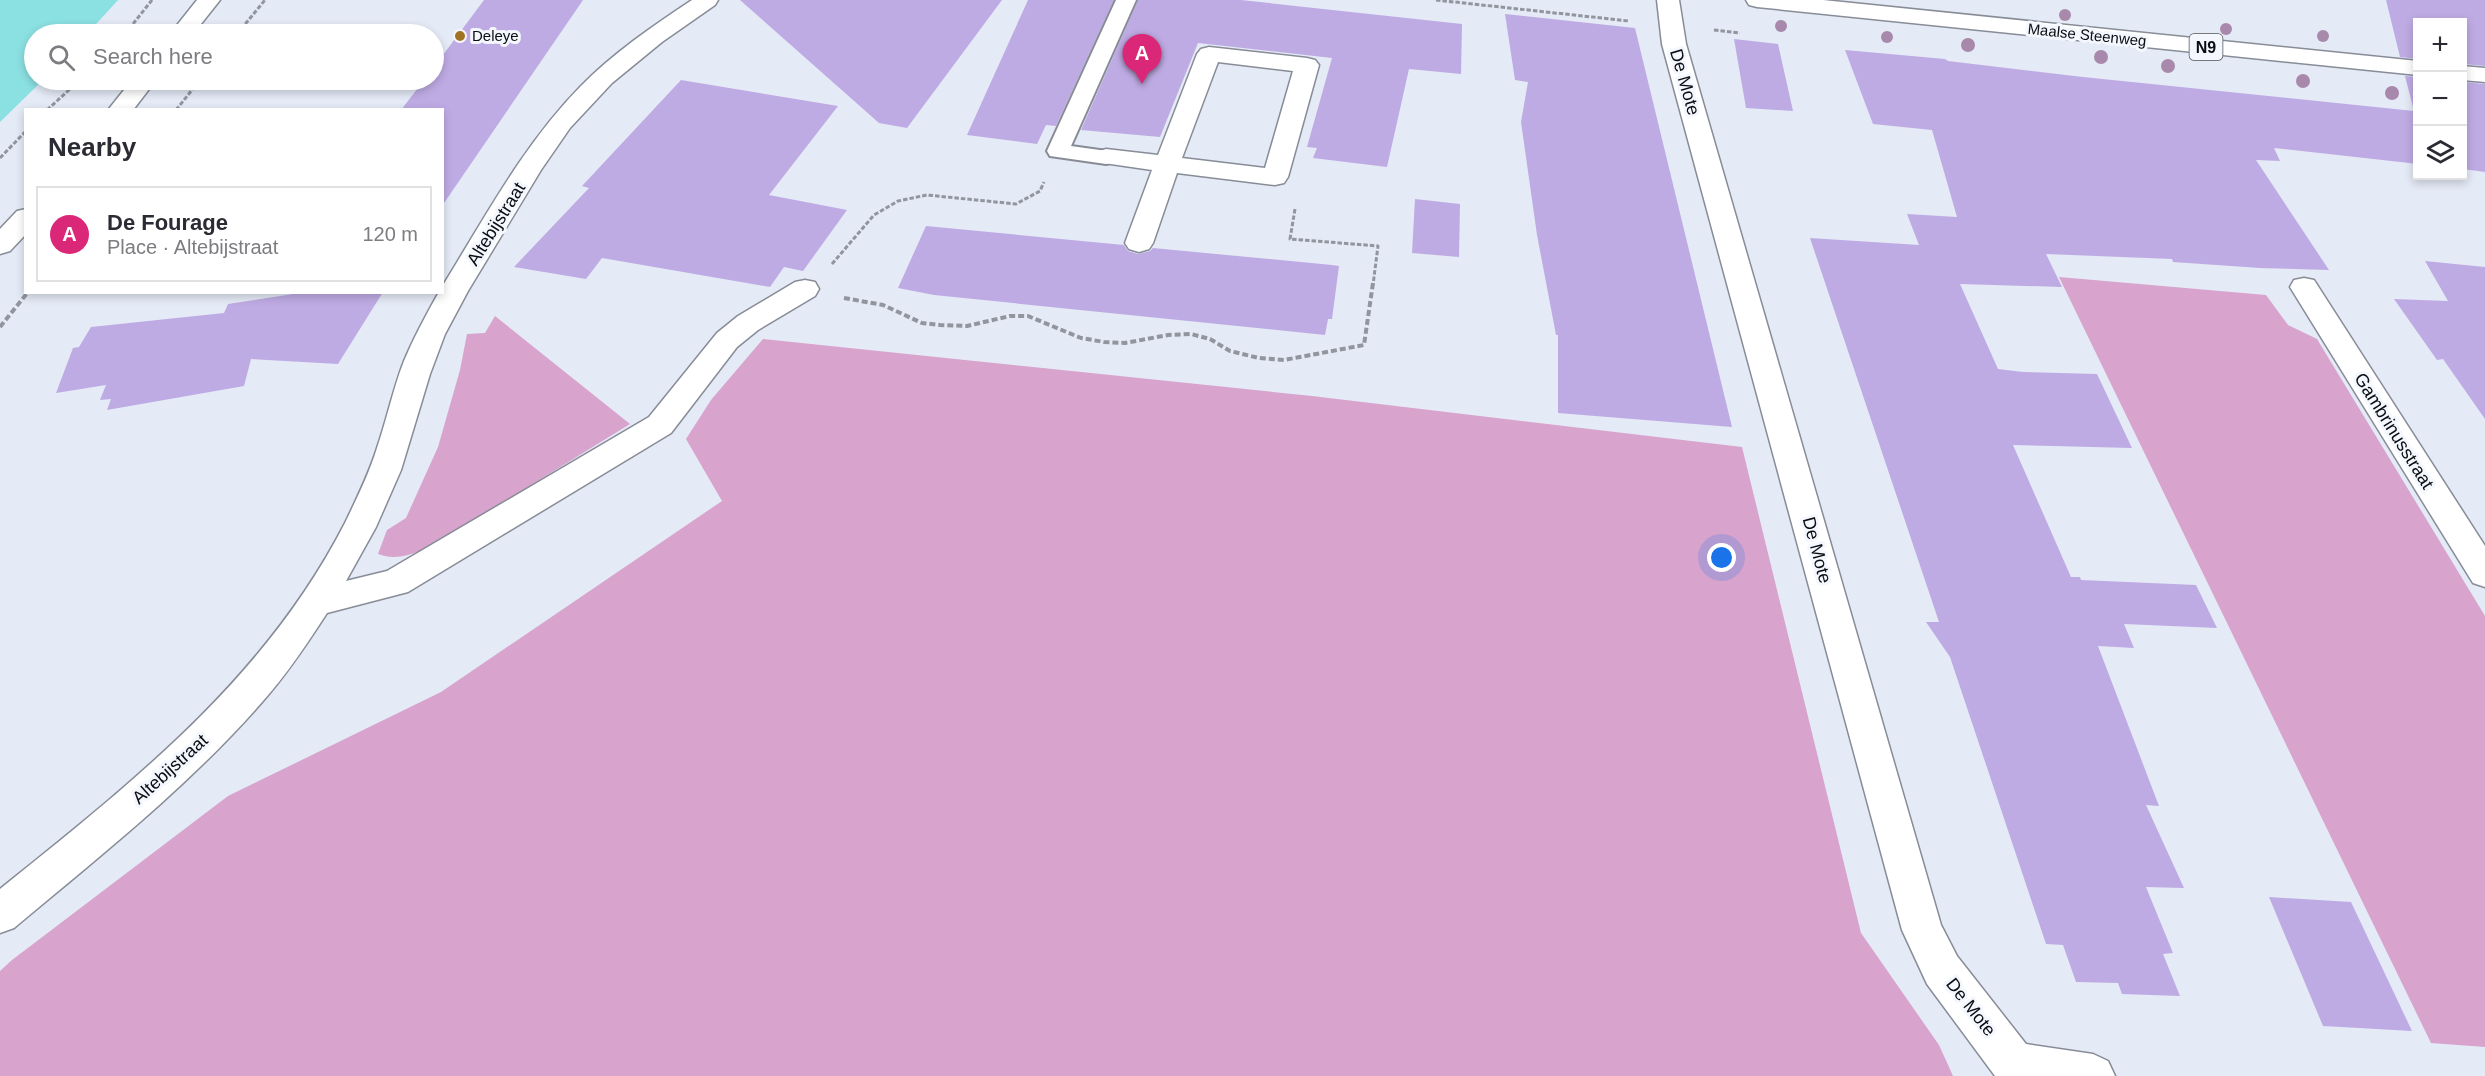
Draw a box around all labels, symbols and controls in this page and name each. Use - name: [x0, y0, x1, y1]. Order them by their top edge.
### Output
- map controls: [2413, 18, 2467, 180]
- button: +: [2413, 18, 2467, 72]
- street label: Maalse Steenweg: [2027, 20, 2147, 49]
- search box: [24, 24, 444, 90]
- place label: Deleye: [472, 27, 519, 44]
- marker: Deleye: [453, 29, 467, 43]
- pin: A: [1122, 34, 1162, 84]
- road number: N9: [2190, 34, 2222, 60]
- icon: search: [45, 41, 78, 74]
- text: Search here: [93, 44, 213, 69]
- street label: De Mote: [1666, 47, 1704, 117]
- button: −: [2413, 72, 2467, 126]
- button: layers: [2413, 126, 2467, 180]
- text: Nearby: [48, 132, 136, 162]
- street label: Altebijstraat: [463, 179, 529, 269]
- text: De Fourage: [107, 210, 228, 235]
- text: A: [62, 223, 77, 245]
- text: 120 m: [362, 223, 418, 245]
- text: Place · Altebijstraat: [107, 236, 278, 258]
- street label: Gambrinusstraat: [2350, 369, 2438, 493]
- street label: De Mote: [1799, 515, 1835, 585]
- your location: [1707, 543, 1736, 572]
- street label: Altebijstraat: [128, 730, 212, 808]
- street label: De Mote: [1942, 974, 2000, 1040]

